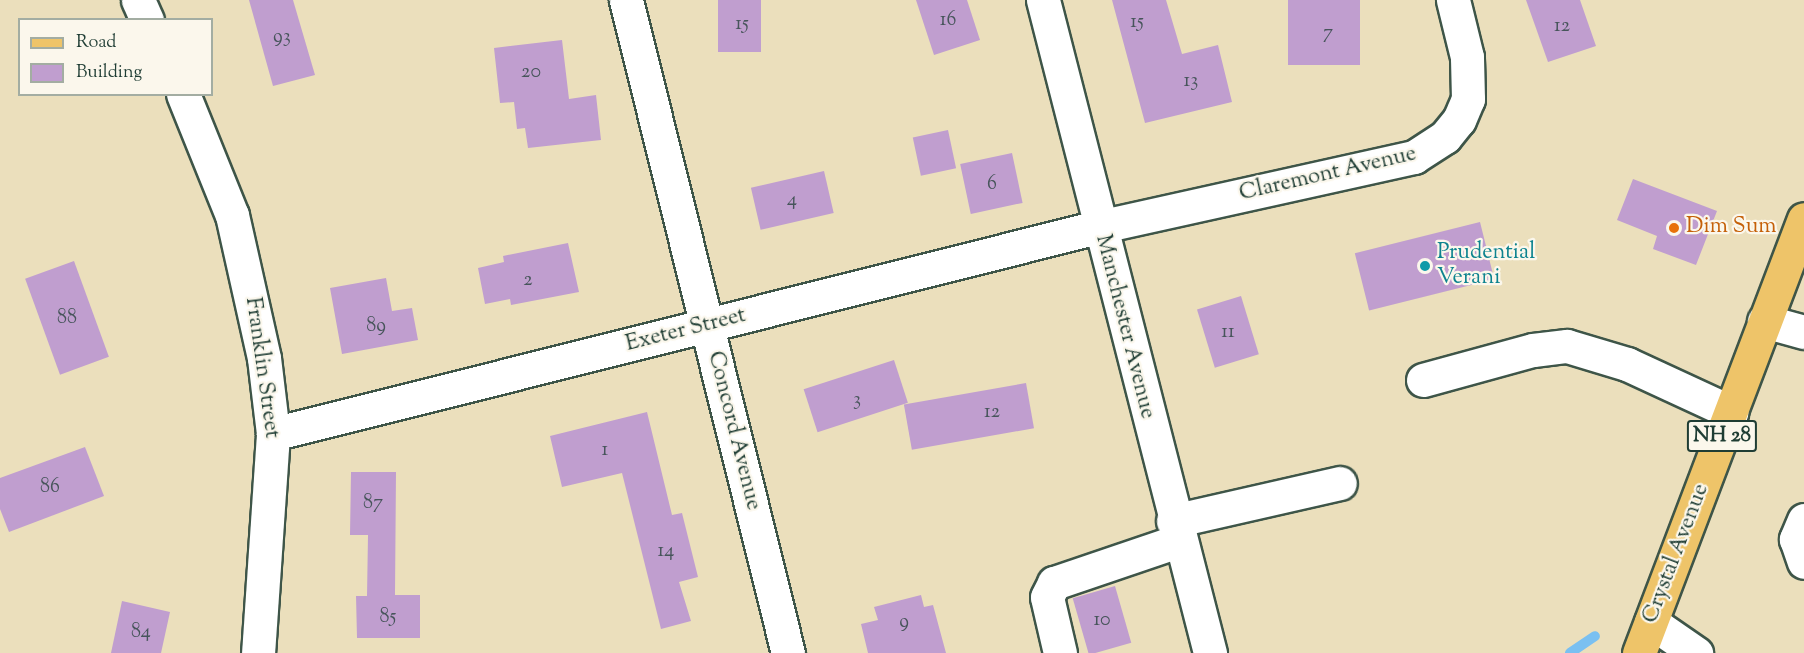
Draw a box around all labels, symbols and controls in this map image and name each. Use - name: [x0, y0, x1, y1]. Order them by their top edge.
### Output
- house number: 16: [940, 8, 956, 32]
- house number: 15: [1130, 10, 1144, 34]
- house number: 15: [735, 12, 749, 36]
- house number: 12: [1554, 14, 1570, 38]
- legend: [18, 18, 213, 96]
- house number: 7: [1323, 21, 1333, 45]
- house number: 93: [273, 25, 291, 49]
- text: Road: [76, 30, 116, 56]
- text: Building: [76, 60, 142, 86]
- house number: 20: [521, 60, 541, 84]
- house number: 13: [1184, 69, 1198, 93]
- street label: Claremont Avenue: [1237, 142, 1419, 208]
- house number: 6: [987, 172, 997, 196]
- house number: 4: [787, 188, 797, 212]
- place label: Dim Sum: [1686, 215, 1777, 241]
- marker: Dim Sum: [1667, 221, 1681, 235]
- street label: Manchester Avenue: [1088, 232, 1160, 422]
- place label: Prudential Verani: [1437, 240, 1535, 292]
- marker: Prudential Verani: [1418, 259, 1432, 273]
- house number: 2: [523, 268, 533, 292]
- street label: Franklin Street: [238, 296, 284, 440]
- street label: Exeter Street: [623, 303, 749, 359]
- house number: 88: [57, 306, 77, 330]
- house number: 89: [366, 314, 386, 338]
- house number: 11: [1221, 320, 1235, 344]
- street label: Concord Avenue: [701, 349, 765, 513]
- house number: 3: [853, 388, 861, 412]
- house number: 12: [984, 400, 1000, 424]
- road number: NH 28: [1686, 418, 1758, 454]
- house number: 1: [602, 438, 608, 462]
- house number: 86: [40, 475, 60, 499]
- street label: Crystal Avenue: [1638, 481, 1716, 627]
- house number: 87: [363, 491, 383, 515]
- house number: 14: [658, 539, 674, 563]
- house number: 85: [380, 605, 396, 629]
- house number: 10: [1093, 608, 1111, 632]
- house number: 9: [899, 610, 909, 634]
- house number: 84: [131, 620, 151, 644]

